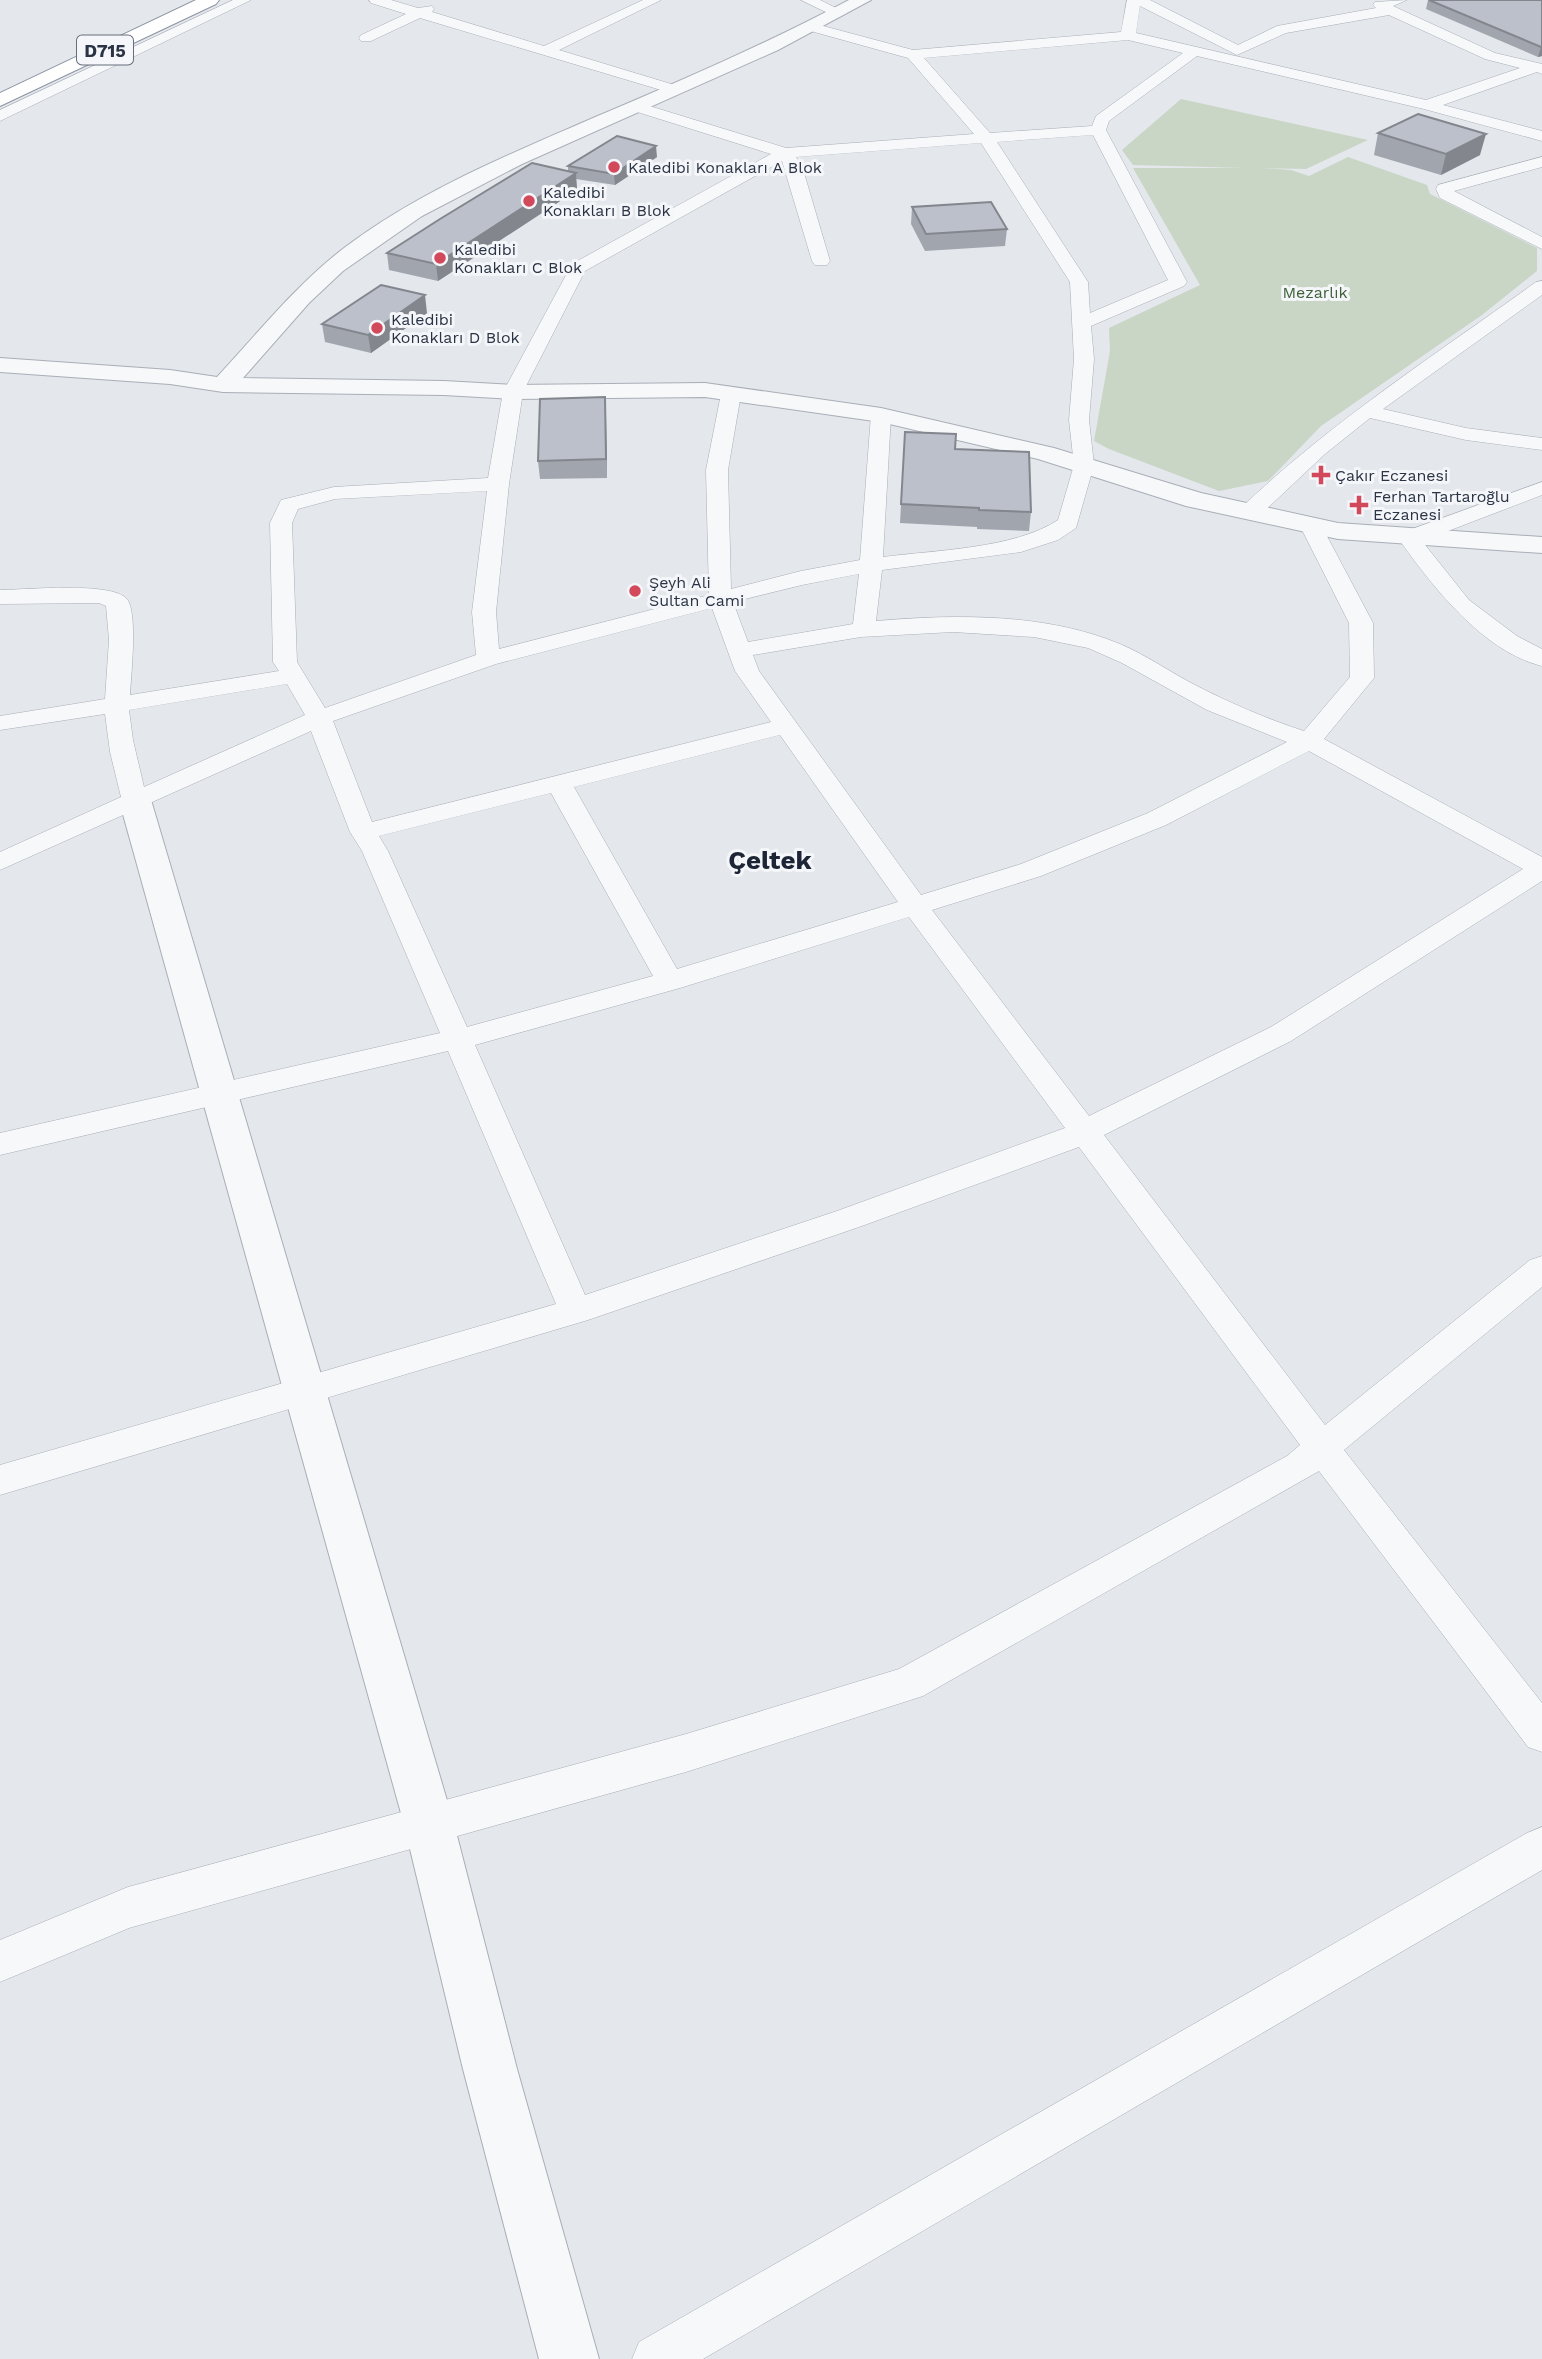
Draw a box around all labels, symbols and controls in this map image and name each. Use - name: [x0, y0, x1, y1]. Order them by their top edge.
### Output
- road number: D715: [77, 36, 133, 64]
- place label: Kaledibi Konakları A Blok: [628, 158, 822, 177]
- marker: Kaledibi Konakları A Blok: [606, 159, 622, 175]
- place label: Kaledibi Konakları B Blok: [543, 183, 671, 220]
- marker: Kaledibi Konakları B Blok: [521, 193, 537, 209]
- place label: Kaledibi Konakları C Blok: [454, 240, 582, 277]
- marker: Kaledibi Konakları C Blok: [432, 250, 448, 266]
- park label: Mezarlık: [1282, 283, 1348, 302]
- place label: Kaledibi Konakları D Blok: [391, 310, 520, 347]
- marker: Kaledibi Konakları D Blok: [369, 320, 385, 336]
- place label: Çakır Eczanesi: [1335, 466, 1448, 485]
- marker: Çakır Eczanesi: [1313, 467, 1329, 483]
- place label: Ferhan Tartaroğlu Eczanesi: [1373, 487, 1510, 524]
- marker: Ferhan Tartaroğlu Eczanesi: [1351, 497, 1367, 513]
- place label: Şeyh Ali Sultan Cami: [649, 573, 744, 610]
- marker: Şeyh Ali Sultan Cami: [627, 583, 643, 599]
- district label: Çeltek: [728, 845, 813, 875]

